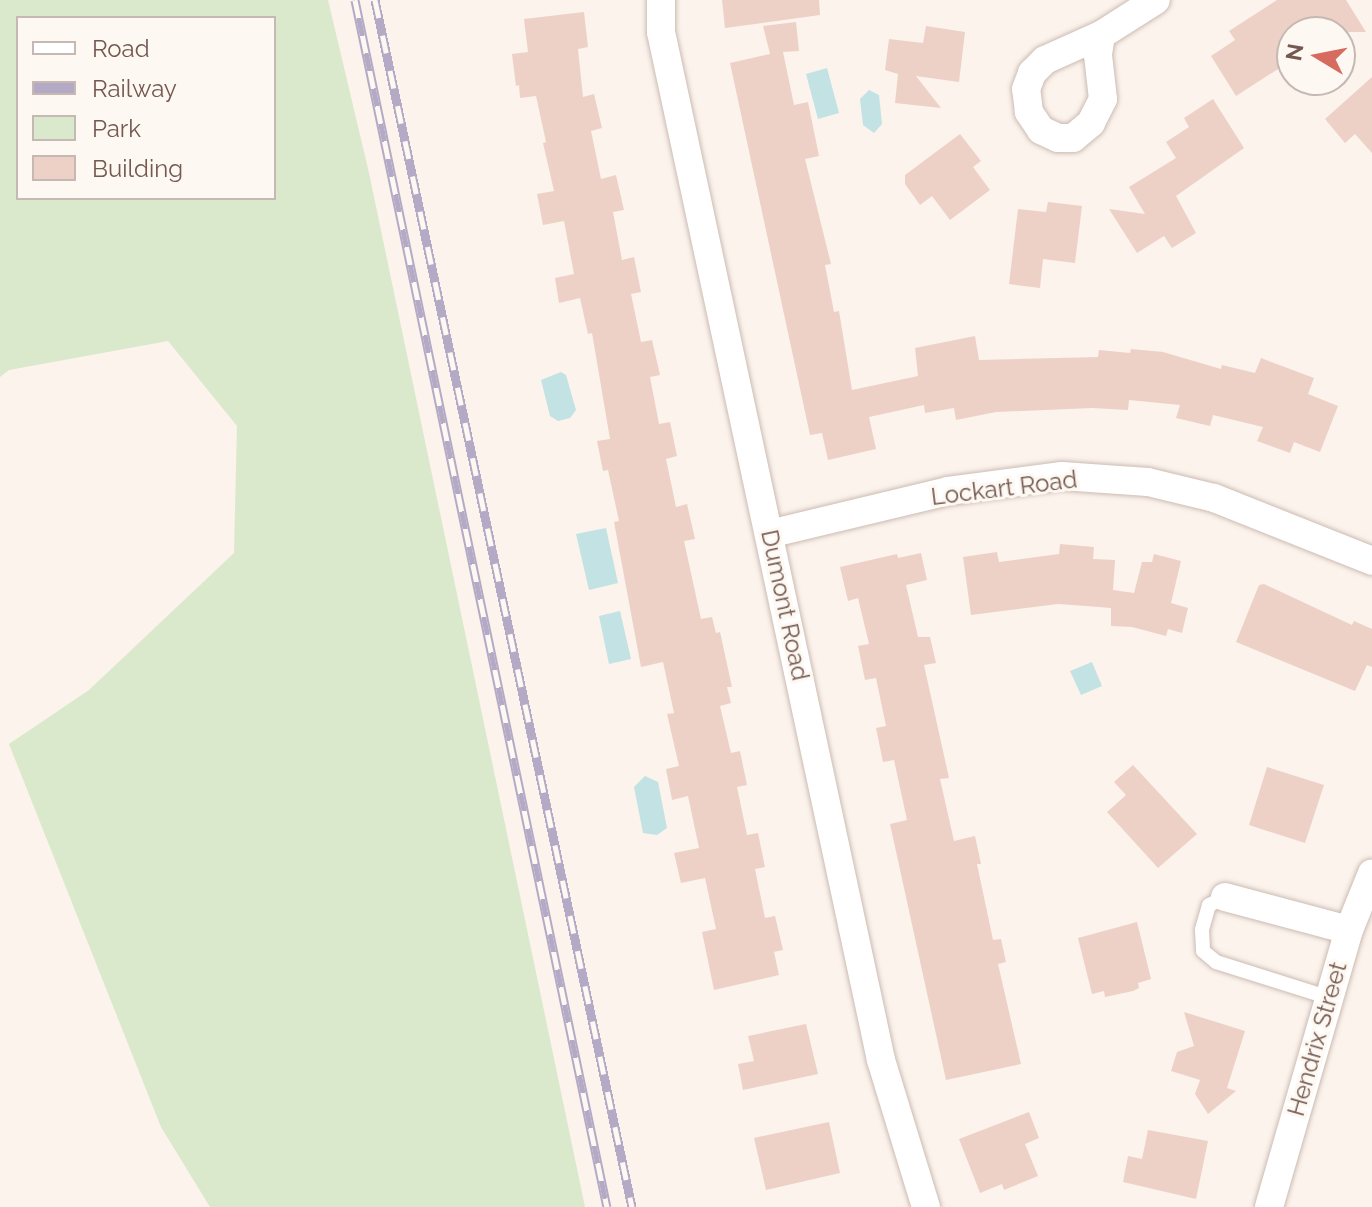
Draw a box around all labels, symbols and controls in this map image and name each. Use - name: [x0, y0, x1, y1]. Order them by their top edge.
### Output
- legend: [16, 16, 276, 200]
- north arrow: [1276, 16, 1356, 96]
- text: Road: [92, 34, 150, 63]
- text: N: [1280, 42, 1309, 63]
- text: Railway: [92, 74, 177, 103]
- text: Park: [92, 114, 141, 143]
- text: Building: [92, 154, 183, 183]
- street label: Lockart Road: [929, 465, 1079, 511]
- street label: Dumont Road: [755, 527, 815, 683]
- street label: Hendrix Street: [1281, 959, 1353, 1119]

